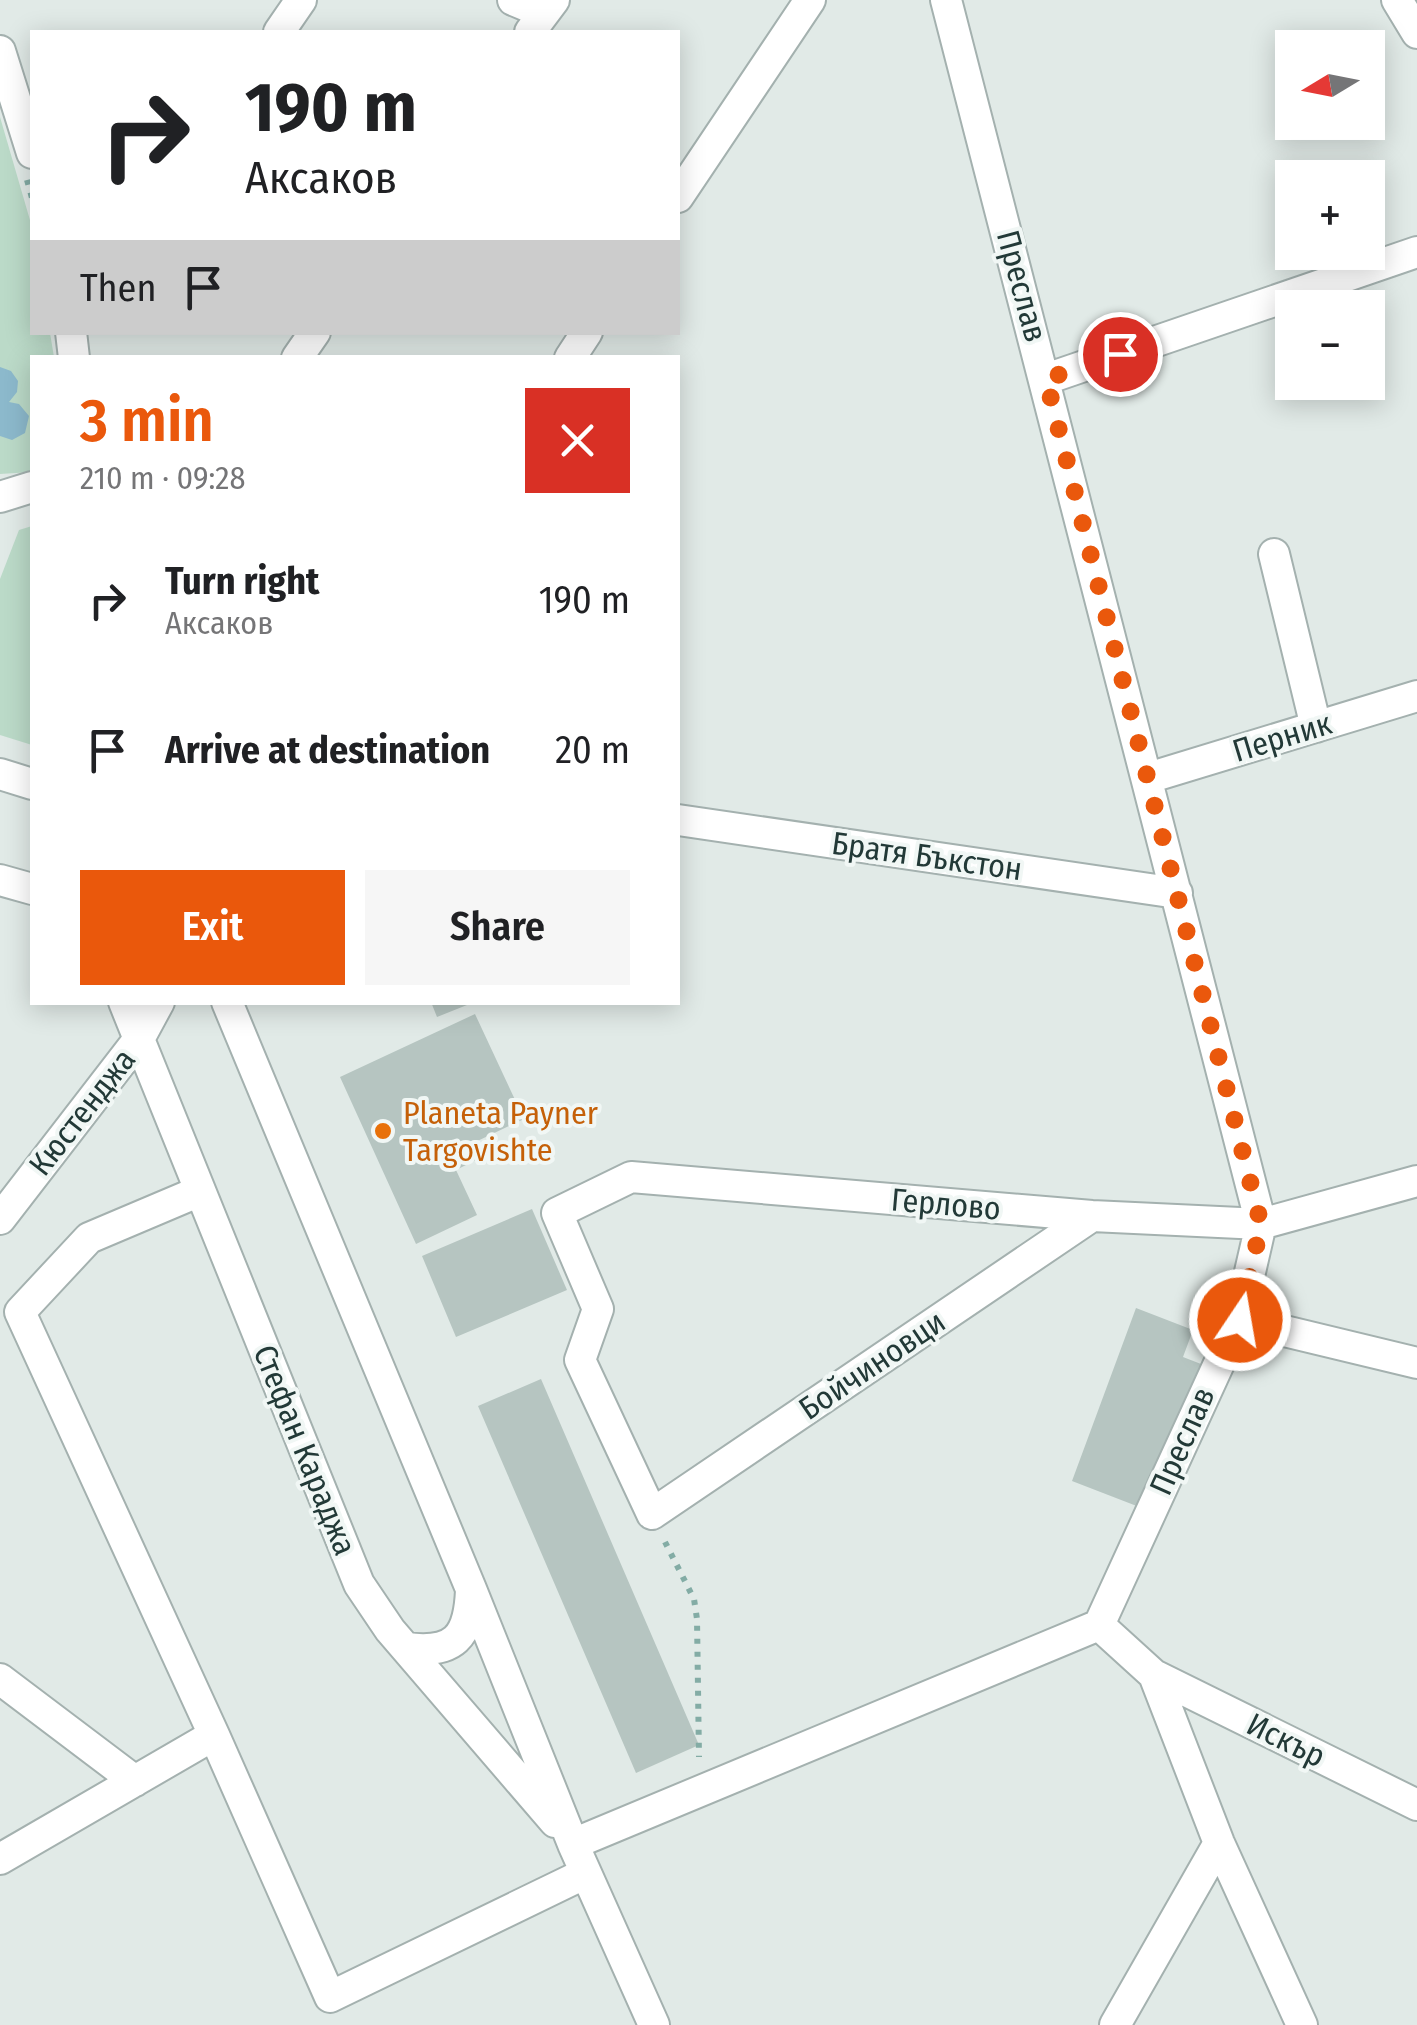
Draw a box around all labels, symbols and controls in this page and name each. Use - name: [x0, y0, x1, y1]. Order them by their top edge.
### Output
- north arrow: [1275, 30, 1385, 140]
- map controls: [1275, 30, 1385, 400]
- text: 190 m: [245, 66, 417, 150]
- icon: right: [80, 70, 210, 200]
- text: Аксаков: [245, 151, 397, 205]
- button: +: [1275, 160, 1385, 270]
- street label: Преслав: [989, 226, 1055, 346]
- icon: arrive: [176, 260, 231, 315]
- text: Then: [80, 265, 156, 311]
- button: −: [1275, 290, 1385, 400]
- pin: [1078, 312, 1163, 397]
- icon: arrive: [1093, 327, 1148, 382]
- text: 3 min: [80, 385, 214, 457]
- button: close: [525, 388, 630, 493]
- text: 210 m · 09:28: [80, 459, 245, 497]
- text: Turn right: [165, 558, 319, 604]
- icon: right: [80, 573, 135, 628]
- text: 190 m: [539, 577, 630, 623]
- text: Аксаков: [165, 604, 273, 642]
- street label: Перник: [1228, 704, 1336, 770]
- icon: arrive: [80, 723, 135, 778]
- text: Arrive at destination: [165, 727, 490, 773]
- text: 20 m: [555, 727, 630, 773]
- street label: Братя Бъкстон: [829, 824, 1025, 888]
- button: Exit: [80, 870, 345, 985]
- button: Share: [365, 870, 630, 985]
- street label: Кюстенджа: [21, 1041, 143, 1183]
- place label: Planeta Payner Targovishte: [403, 1094, 598, 1169]
- marker: Planeta Payner Targovishte: [372, 1120, 394, 1142]
- street label: Герлово: [889, 1180, 1003, 1228]
- position arrow: [1188, 1268, 1292, 1372]
- street label: Бойчиновци: [792, 1302, 952, 1428]
- street label: Стефан Караджа: [246, 1340, 364, 1560]
- street label: Преслав: [1141, 1381, 1223, 1501]
- street label: Искър: [1241, 1705, 1331, 1775]

